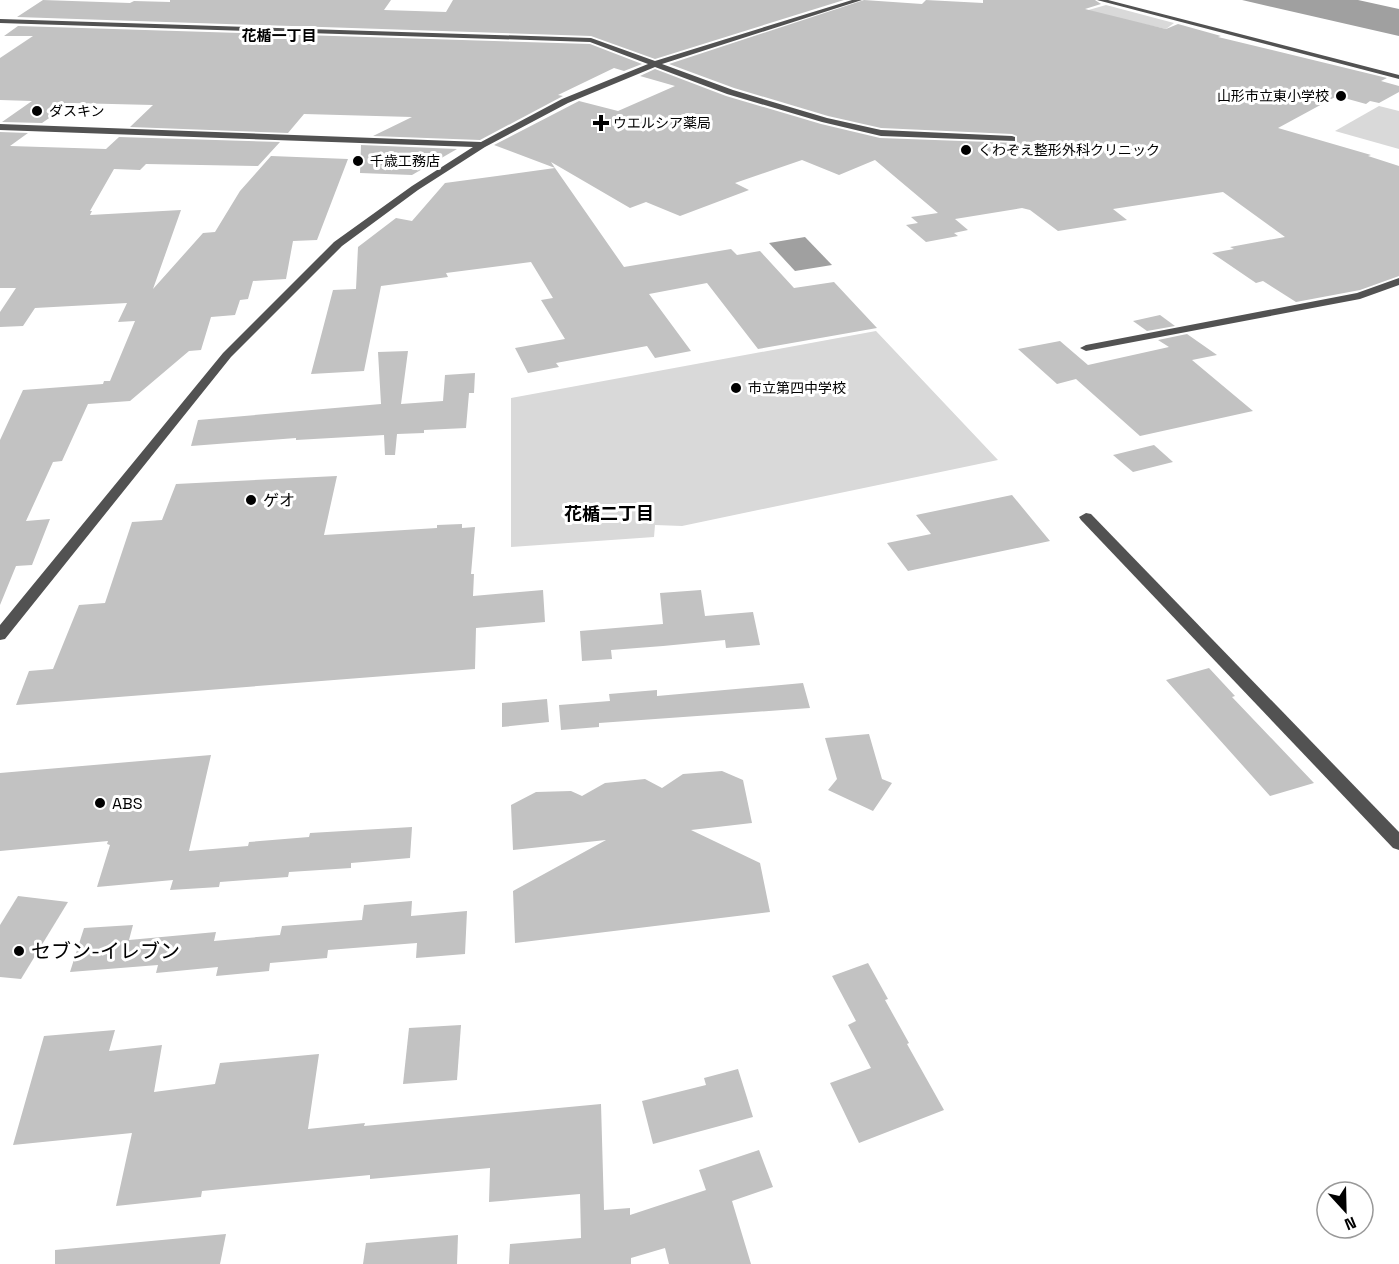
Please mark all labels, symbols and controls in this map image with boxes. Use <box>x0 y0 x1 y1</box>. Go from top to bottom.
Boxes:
district label: 花楯一丁目 <box>241 26 317 45</box>
place label: 山形市立東小学校 <box>1217 87 1329 105</box>
marker: 山形市立東小学校 <box>1334 89 1348 103</box>
place label: ダスキン <box>49 102 105 120</box>
marker: ダスキン <box>30 104 44 118</box>
place label: ウエルシア薬局 <box>613 114 711 132</box>
marker: ウエルシア薬局 <box>594 116 608 130</box>
place label: くわぞえ整形外科クリニック <box>978 141 1160 159</box>
marker: くわぞえ整形外科クリニック <box>959 143 973 157</box>
place label: 千歳工務店 <box>370 152 440 170</box>
marker: 千歳工務店 <box>351 154 365 168</box>
place label: 市立第四中学校 <box>748 379 846 397</box>
marker: 市立第四中学校 <box>729 381 743 395</box>
place label: ゲオ <box>263 490 295 511</box>
marker: ゲオ <box>244 493 258 507</box>
district label: 花楯二丁目 <box>564 502 654 525</box>
place label: ABS <box>112 793 143 814</box>
marker: ABS <box>93 796 107 810</box>
place label: セブン-イレブン <box>31 938 180 964</box>
marker: セブン-イレブン <box>12 944 26 958</box>
north arrow <box>1315 1180 1375 1240</box>
text: N <box>1342 1212 1359 1235</box>

